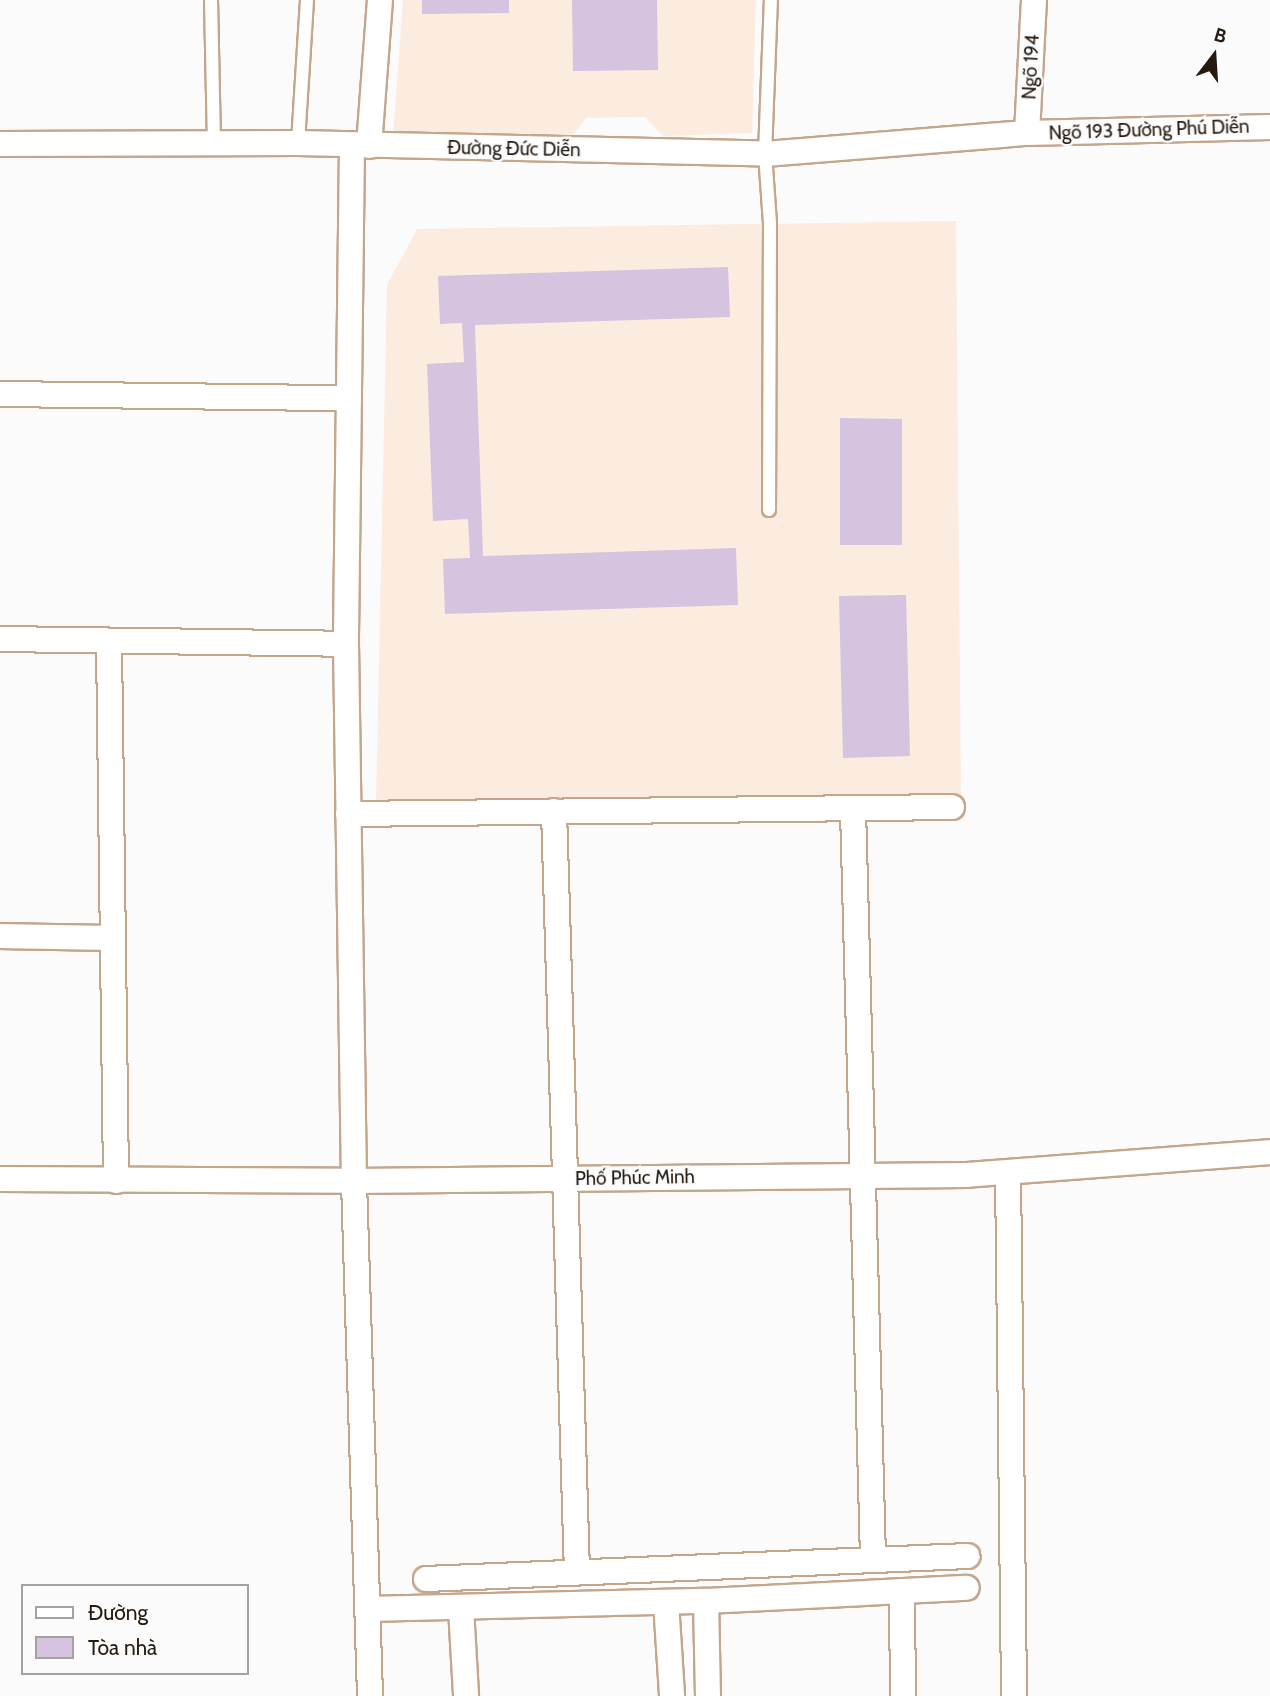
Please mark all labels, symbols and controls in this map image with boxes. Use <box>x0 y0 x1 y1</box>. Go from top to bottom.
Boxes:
north arrow <box>1179 21 1249 91</box>
text: B <box>1211 23 1229 48</box>
street label: Ngõ 194 <box>1018 34 1044 100</box>
street label: Ngõ 193 Đường Phú Diễn <box>1048 115 1250 145</box>
street label: Đường Đức Diễn <box>447 136 581 162</box>
street label: Phố Phúc Minh <box>575 1166 695 1190</box>
legend <box>21 1584 248 1675</box>
text: Đường <box>88 1600 148 1625</box>
text: Tòa nhà <box>88 1635 157 1660</box>

